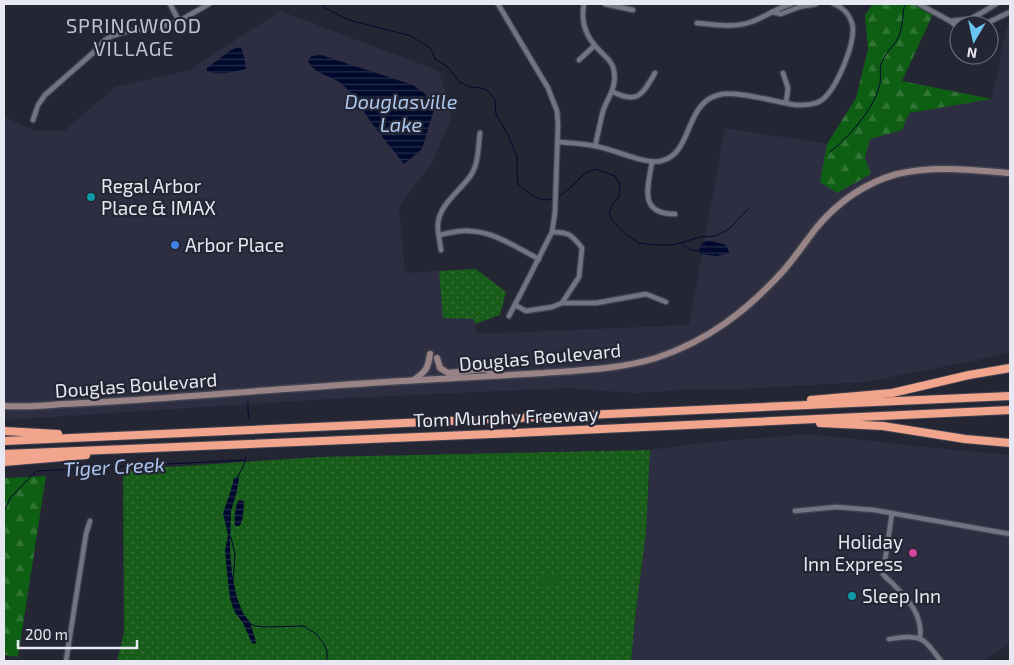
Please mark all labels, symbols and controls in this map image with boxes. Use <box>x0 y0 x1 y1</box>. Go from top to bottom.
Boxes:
district label: SPRINGWOOD VILLAGE <box>66 13 202 60</box>
north arrow <box>949 15 999 65</box>
text: N <box>966 44 978 63</box>
water label: Douglasville Lake <box>345 89 458 136</box>
place label: Regal Arbor Place & IMAX <box>101 174 216 219</box>
marker: Regal Arbor Place & IMAX <box>85 191 97 203</box>
place label: Arbor Place <box>185 233 284 256</box>
marker: Arbor Place <box>169 239 181 251</box>
street label: Douglas Boulevard <box>458 338 622 375</box>
street label: Douglas Boulevard <box>54 367 218 402</box>
street label: Tom Murphy Freeway <box>413 402 599 431</box>
water label: Tiger Creek <box>63 451 165 481</box>
place label: Holiday Inn Express <box>803 530 903 575</box>
marker: Holiday Inn Express <box>907 547 919 559</box>
place label: Sleep Inn <box>862 584 941 607</box>
marker: Sleep Inn <box>846 590 858 602</box>
scale bar <box>18 618 136 650</box>
text: 200 m <box>25 625 68 643</box>

